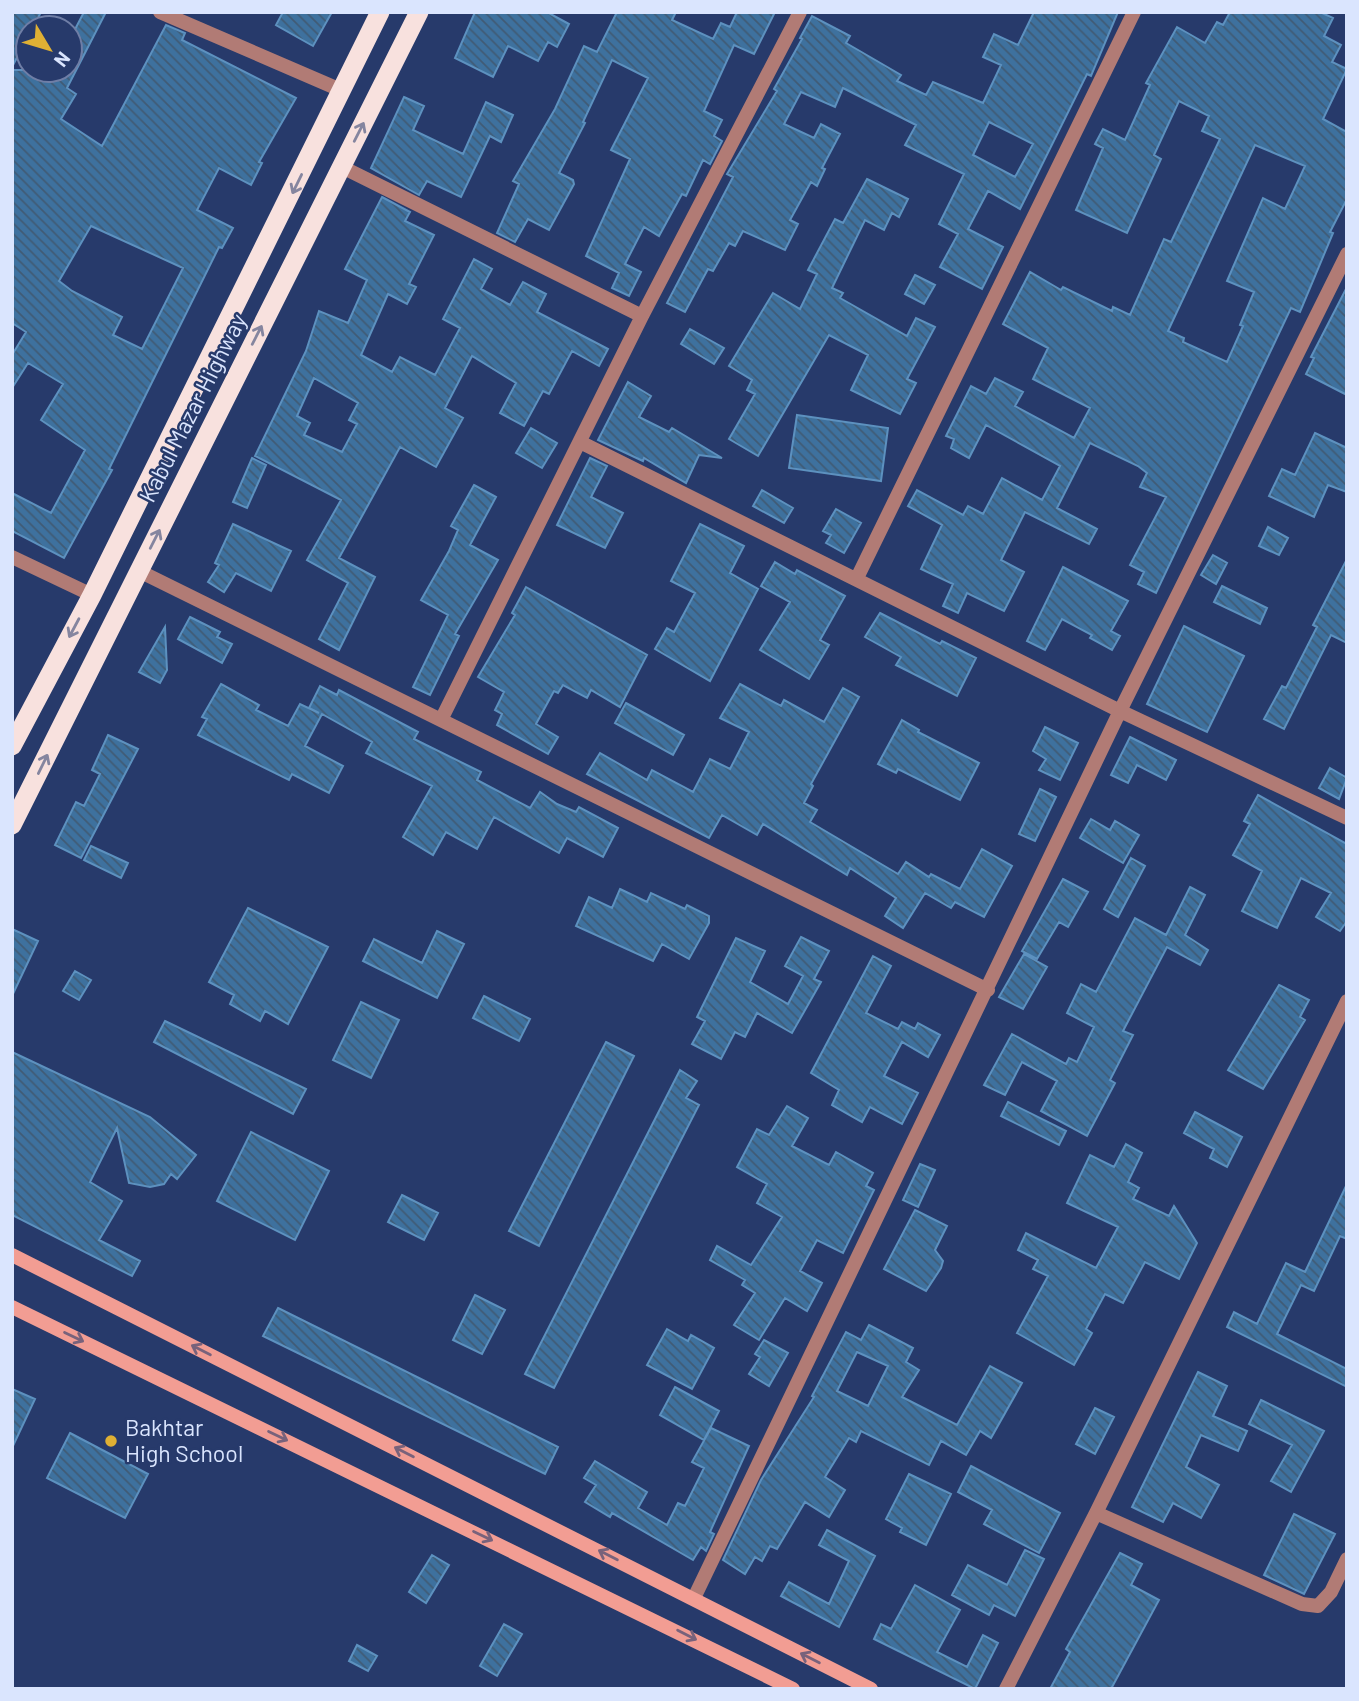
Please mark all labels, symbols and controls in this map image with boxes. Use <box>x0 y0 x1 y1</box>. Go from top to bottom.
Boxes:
north arrow <box>14 14 84 84</box>
text: N <box>50 48 76 72</box>
one-way arrow <box>353 122 367 143</box>
one-way arrow <box>289 173 303 194</box>
street label: Kabul Mazar Highway <box>132 308 252 506</box>
one-way arrow <box>251 325 265 346</box>
one-way arrow <box>149 529 163 549</box>
one-way arrow <box>67 617 81 638</box>
one-way arrow <box>36 754 50 775</box>
one-way arrow <box>63 1330 84 1344</box>
one-way arrow <box>191 1343 212 1357</box>
place label: Bakhtar High School <box>125 1413 243 1467</box>
one-way arrow <box>267 1430 288 1443</box>
marker: Bakhtar High School <box>103 1433 119 1449</box>
one-way arrow <box>394 1445 415 1459</box>
one-way arrow <box>472 1529 493 1543</box>
one-way arrow <box>598 1547 619 1561</box>
one-way arrow <box>676 1629 697 1643</box>
one-way arrow <box>801 1650 821 1664</box>

